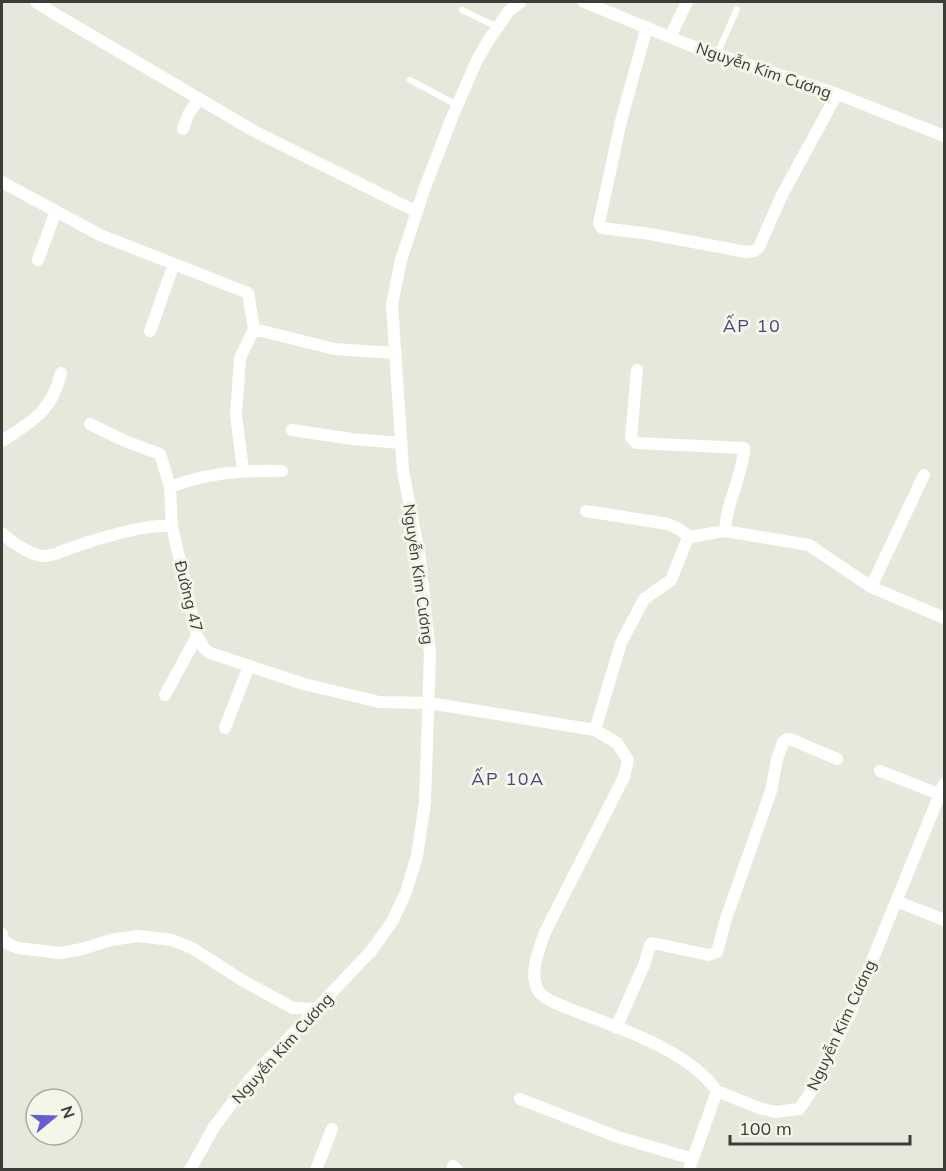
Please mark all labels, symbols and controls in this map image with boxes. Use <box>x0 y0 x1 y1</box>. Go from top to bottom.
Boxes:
street label: Nguyễn Kim Cương <box>694 37 834 103</box>
district label: ẤP 10 <box>723 314 781 337</box>
street label: Nguyễn Kim Cương <box>399 502 439 646</box>
street label: Đường 47 <box>170 558 208 634</box>
district label: ẤP 10A <box>471 767 545 790</box>
street label: Nguyễn Kim Cương <box>802 957 880 1093</box>
street label: Nguyễn Kim Cương <box>227 989 337 1107</box>
north arrow <box>24 1087 84 1147</box>
text: N <box>57 1103 80 1121</box>
scale bar <box>730 1108 910 1146</box>
text: 100 m <box>739 1117 792 1140</box>

